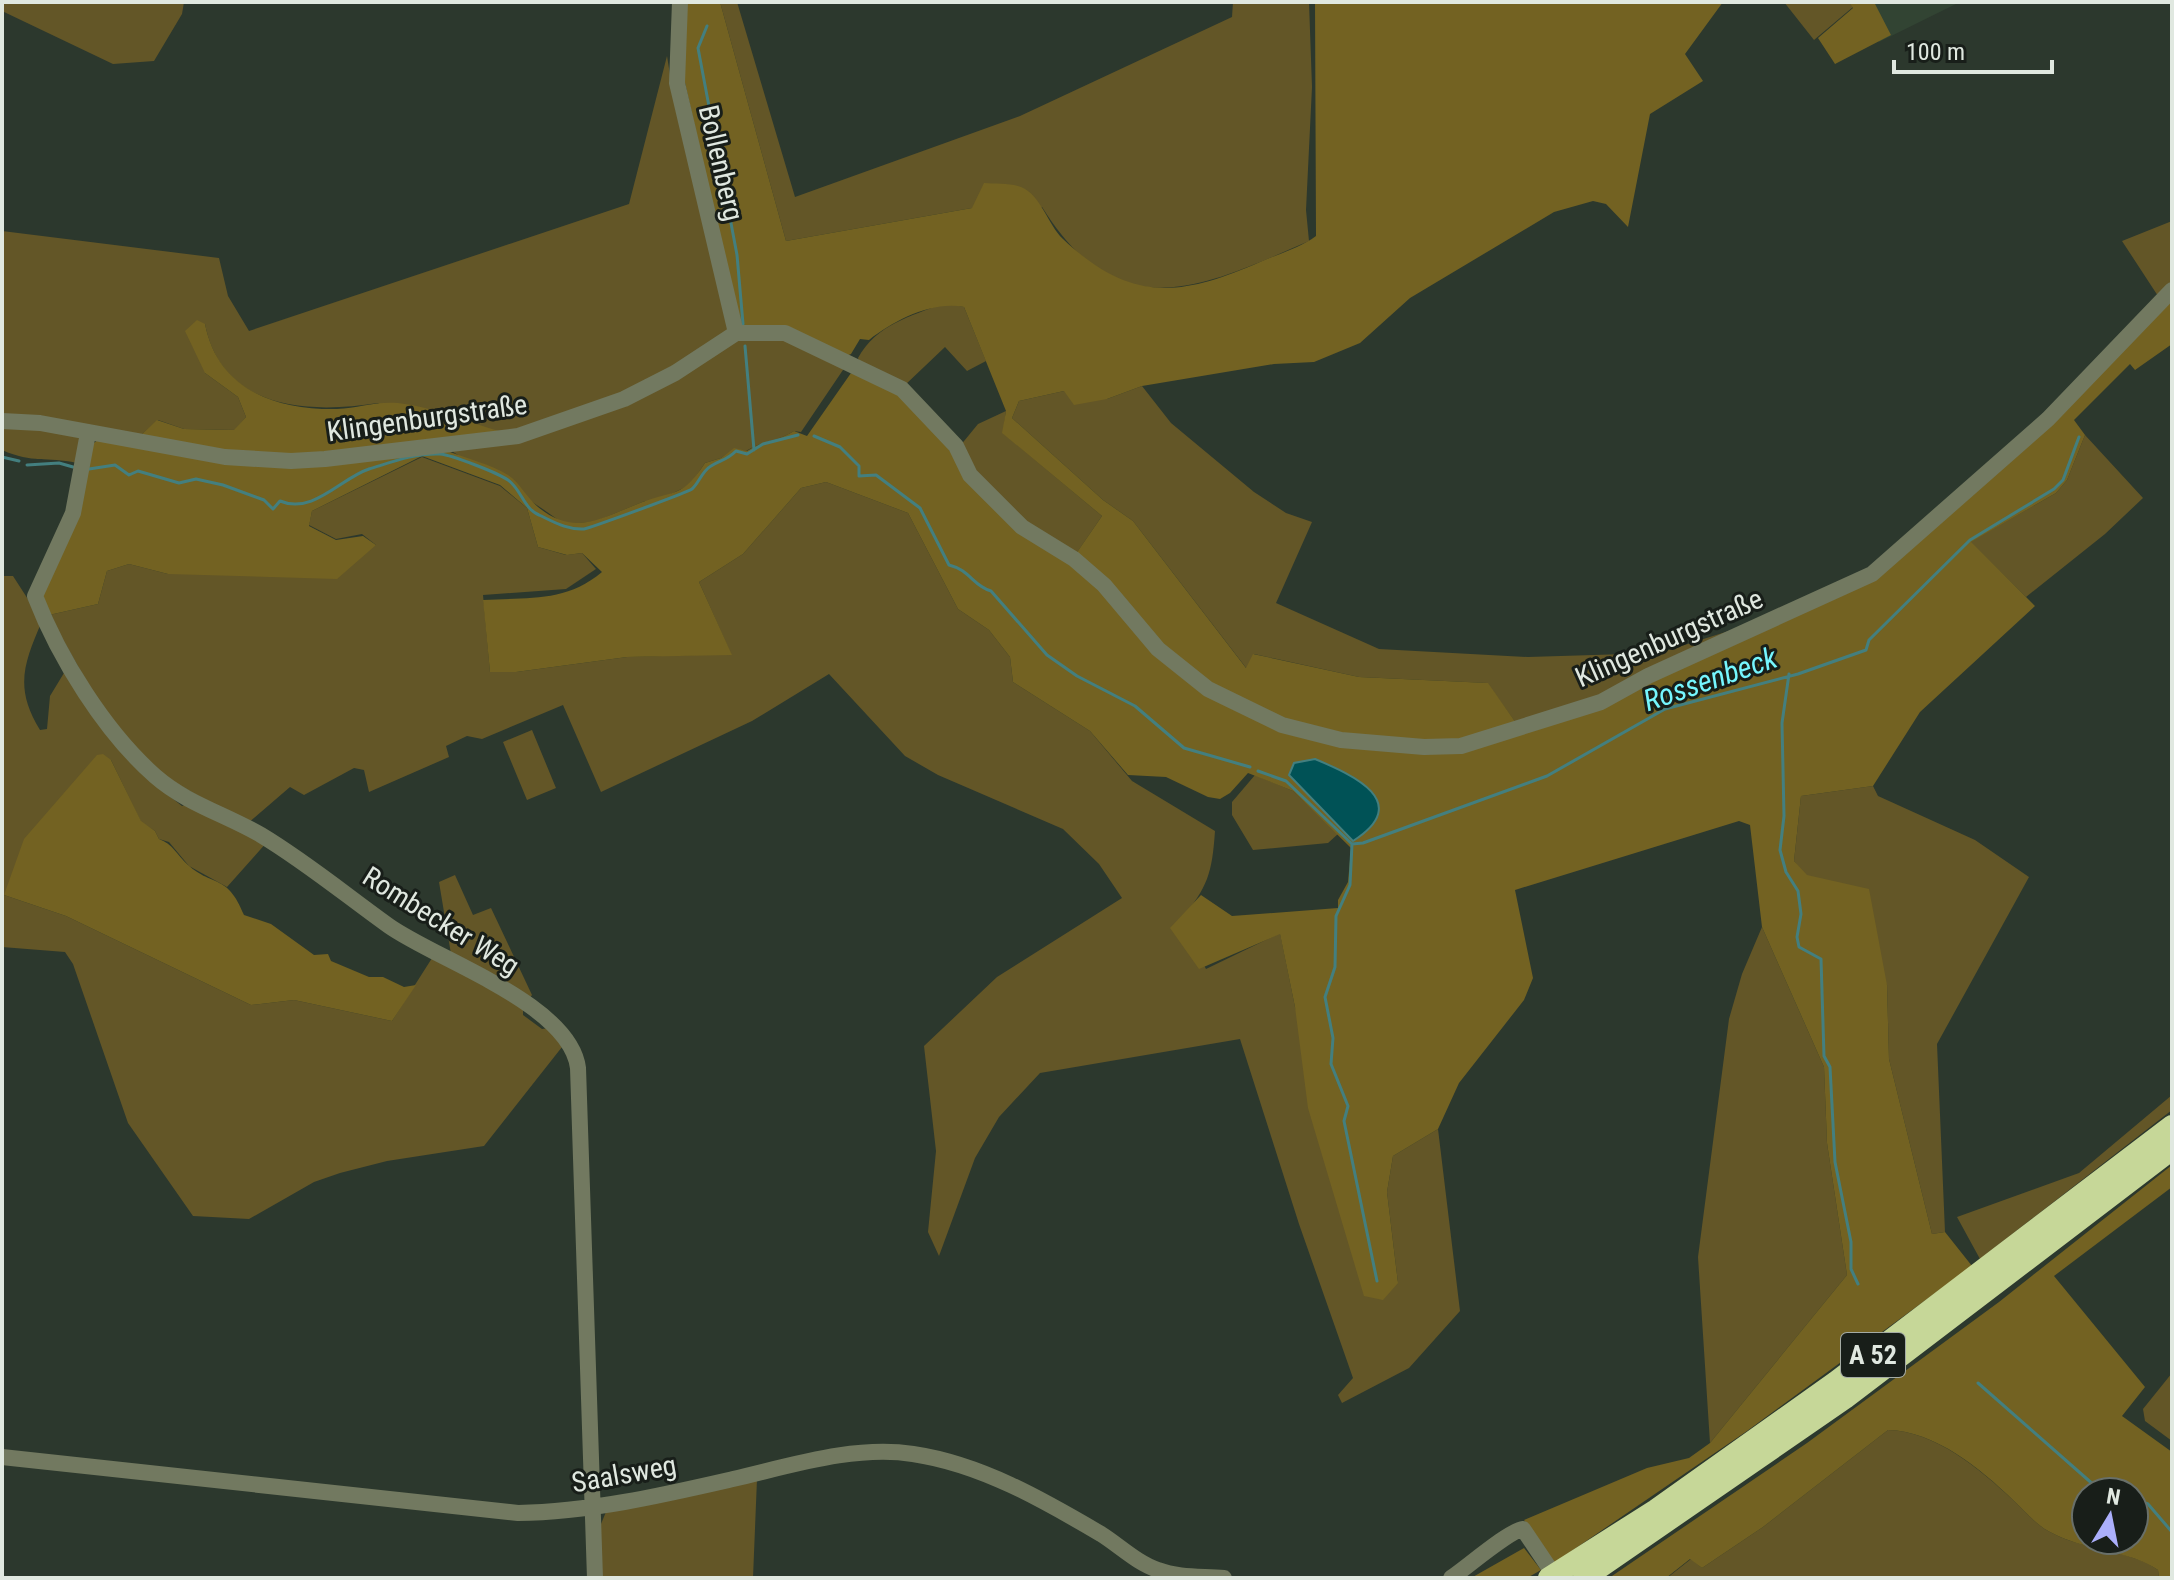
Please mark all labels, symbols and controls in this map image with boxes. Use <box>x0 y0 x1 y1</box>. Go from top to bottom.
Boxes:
scale bar <box>1894 24 2052 74</box>
text: 100 m <box>1906 38 1965 66</box>
street label: Bollenberg <box>692 102 750 224</box>
street label: Klingenburgstraße <box>325 388 529 448</box>
street label: Klingenburgstraße <box>1570 582 1768 694</box>
water label: Rossenbeck <box>1639 640 1782 718</box>
street label: Rombecker Weg <box>357 860 525 982</box>
road number: A 52 <box>1841 1333 1905 1377</box>
street label: Saalsweg <box>569 1449 679 1499</box>
north arrow <box>2070 1476 2150 1556</box>
text: N <box>2105 1483 2122 1510</box>

